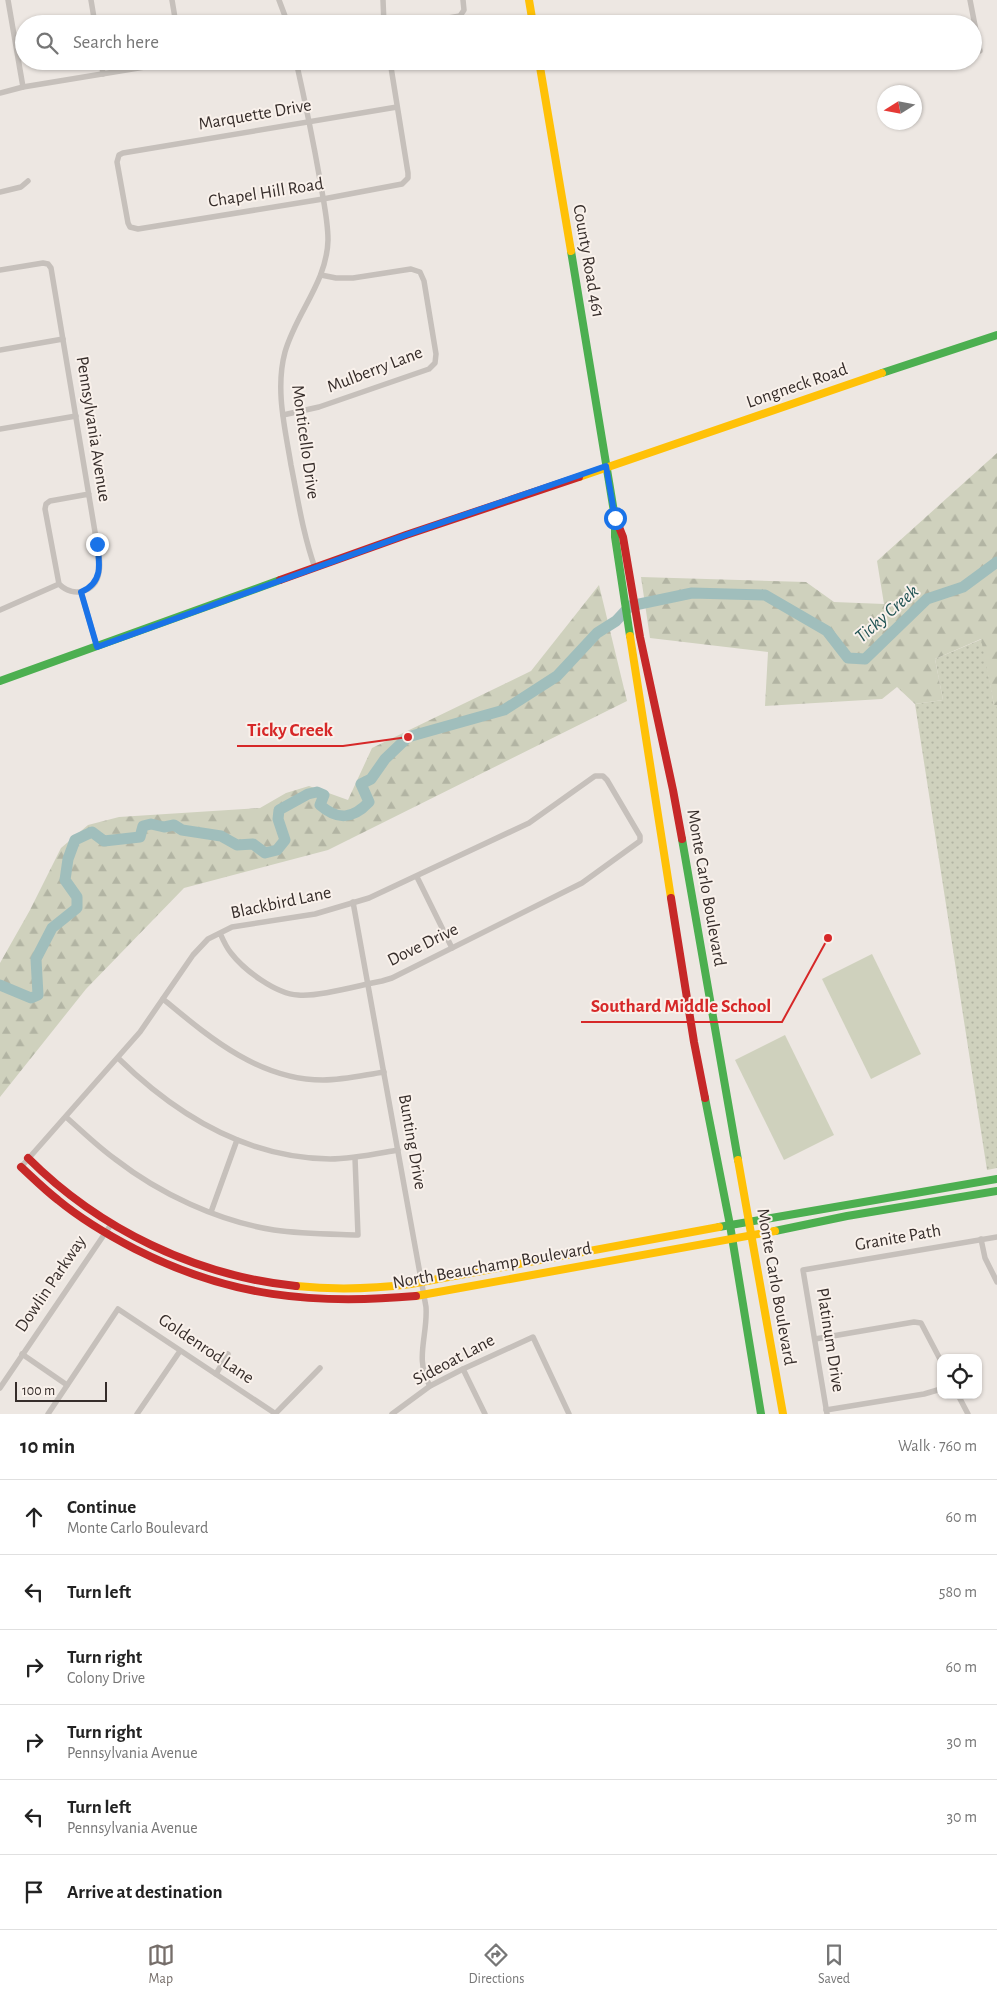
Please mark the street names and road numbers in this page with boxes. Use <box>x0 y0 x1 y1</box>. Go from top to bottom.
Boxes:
street label: Marquette Drive <box>197 96 313 134</box>
street label: Chapel Hill Road <box>207 175 325 211</box>
street label: County Road 461 <box>569 203 607 319</box>
street label: Mulberry Lane <box>325 344 425 396</box>
street label: Pennsylvania Avenue <box>73 355 113 503</box>
street label: Longneck Road <box>744 360 850 412</box>
street label: Monticello Drive <box>288 384 322 500</box>
street label: Monte Carlo Boulevard <box>683 808 729 968</box>
street label: Blackbird Lane <box>229 884 333 922</box>
street label: Dove Drive <box>385 920 461 970</box>
street label: Bunting Drive <box>395 1093 429 1191</box>
street label: Monte Carlo Boulevard <box>753 1207 799 1367</box>
street label: Granite Path <box>854 1222 942 1254</box>
street label: Dowlin Parkway <box>12 1232 90 1335</box>
street label: North Beauchamp Boulevard <box>391 1240 593 1292</box>
street label: Platinum Drive <box>813 1287 847 1393</box>
street label: Goldenrod Lane <box>155 1311 257 1387</box>
street label: Sideoat Lane <box>410 1331 498 1389</box>

